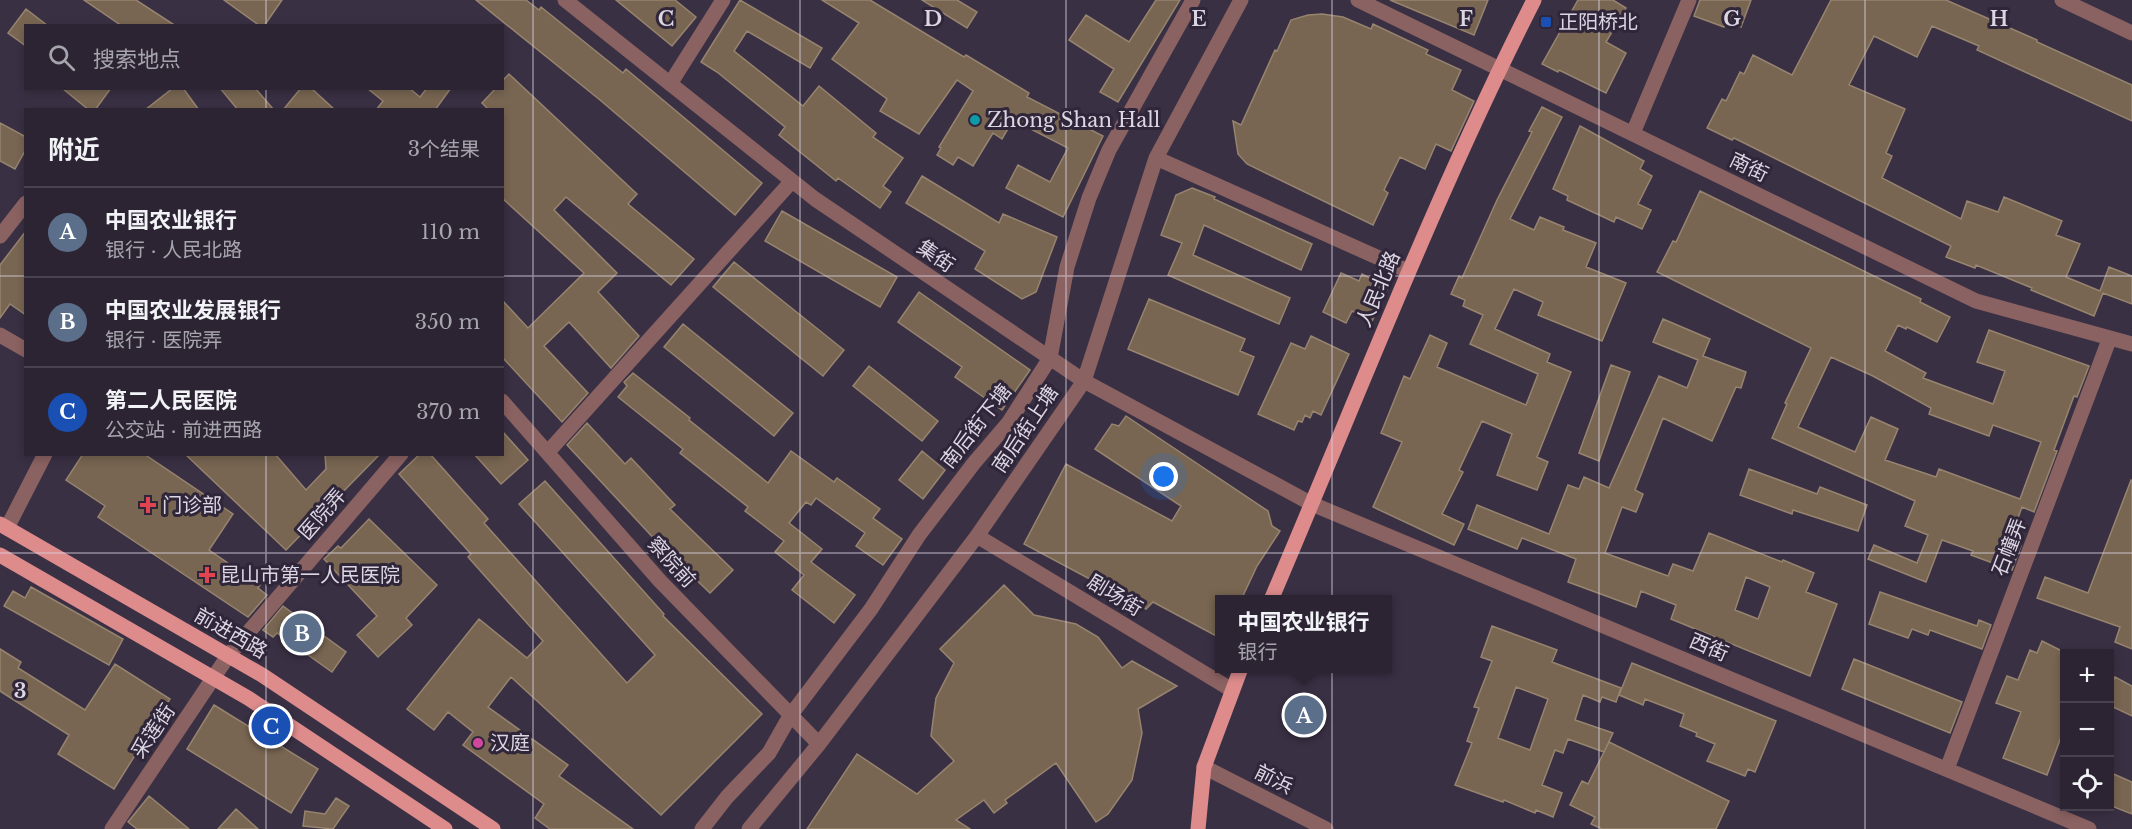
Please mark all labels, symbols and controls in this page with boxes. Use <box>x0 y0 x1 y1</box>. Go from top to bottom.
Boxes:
text: C <box>658 7 674 31</box>
text: D <box>924 7 942 31</box>
text: E <box>1191 7 1207 31</box>
text: F <box>1459 7 1473 31</box>
text: G <box>1723 7 1741 31</box>
text: H <box>1990 7 2009 31</box>
place label: 正阳桥北 <box>1558 10 1638 34</box>
marker: 正阳桥北 <box>1539 15 1553 29</box>
search box <box>24 24 504 90</box>
icon: search <box>45 41 78 74</box>
text: 搜索地点 <box>93 46 181 73</box>
place label: Zhong Shan Hall <box>987 108 1160 132</box>
marker: Zhong Shan Hall <box>968 113 982 127</box>
text: 附近 <box>48 134 100 166</box>
text: 3个结果 <box>408 137 480 161</box>
street label: 南街 <box>1726 147 1772 187</box>
text: 中国农业银行 <box>105 207 237 234</box>
text: A <box>59 220 76 244</box>
text: 110 m <box>421 220 480 244</box>
street label: 集街 <box>913 235 959 277</box>
text: 银行 · 人民北路 <box>105 238 242 262</box>
street label: 人民北路 <box>1351 247 1405 331</box>
text: 中国农业发展银行 <box>105 297 281 324</box>
text: B <box>60 310 75 334</box>
text: 350 m <box>415 310 480 334</box>
text: 银行 · 医院弄 <box>105 328 222 352</box>
street label: 南后街下塘 <box>936 379 1016 473</box>
street label: 南后街上塘 <box>987 381 1063 477</box>
text: 第二人民医院 <box>105 387 237 414</box>
text: C <box>59 400 76 424</box>
text: 370 m <box>416 400 480 424</box>
text: 公交站 · 前进西路 <box>105 418 262 442</box>
your location <box>1149 462 1178 491</box>
street label: 医院弄 <box>293 483 351 545</box>
place label: 门诊部 <box>162 493 222 517</box>
marker: 门诊部 <box>139 496 157 514</box>
street label: 石幢弄 <box>1987 515 2031 579</box>
street label: 察院前 <box>643 532 701 592</box>
place label: 昆山市第一人民医院 <box>220 563 400 587</box>
marker: 昆山市第一人民医院 <box>198 566 216 584</box>
street label: 剧场街 <box>1083 569 1147 621</box>
popup <box>1215 595 1392 673</box>
street label: 前进西路 <box>190 603 272 663</box>
text: 中国农业银行 <box>1237 609 1370 636</box>
pin: B <box>282 610 322 656</box>
street label: 西街 <box>1686 628 1732 666</box>
text: 银行 <box>1237 640 1277 664</box>
map controls <box>2060 649 2114 811</box>
button: + <box>2060 649 2114 703</box>
text: 3 <box>14 679 26 703</box>
pin: A <box>1284 692 1324 738</box>
street label: 采莲街 <box>126 699 180 763</box>
button: − <box>2060 703 2114 757</box>
pin: C <box>252 704 290 748</box>
place label: 汉庭 <box>490 731 530 755</box>
marker: 汉庭 <box>471 736 485 750</box>
button: locate <box>2060 757 2114 811</box>
street label: 前浜 <box>1251 759 1297 799</box>

